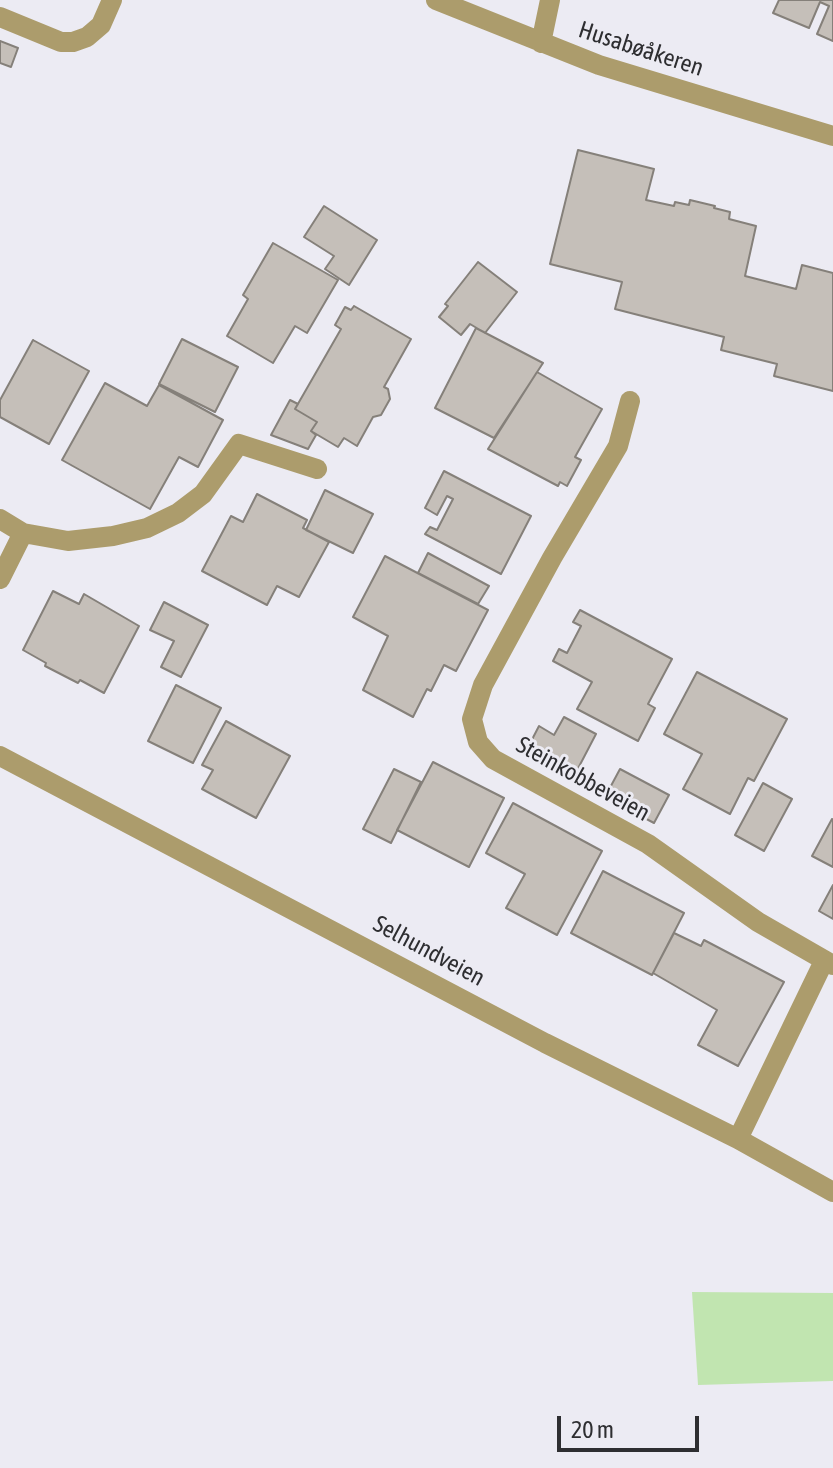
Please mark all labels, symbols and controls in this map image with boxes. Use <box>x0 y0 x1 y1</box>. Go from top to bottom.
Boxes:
street label: Husabøåkeren <box>575 15 707 83</box>
street label: Steinkobbeveien <box>511 730 655 828</box>
street label: Selhundveien <box>368 910 490 992</box>
scale bar <box>561 1400 703 1450</box>
text: 20 m <box>571 1416 614 1443</box>

